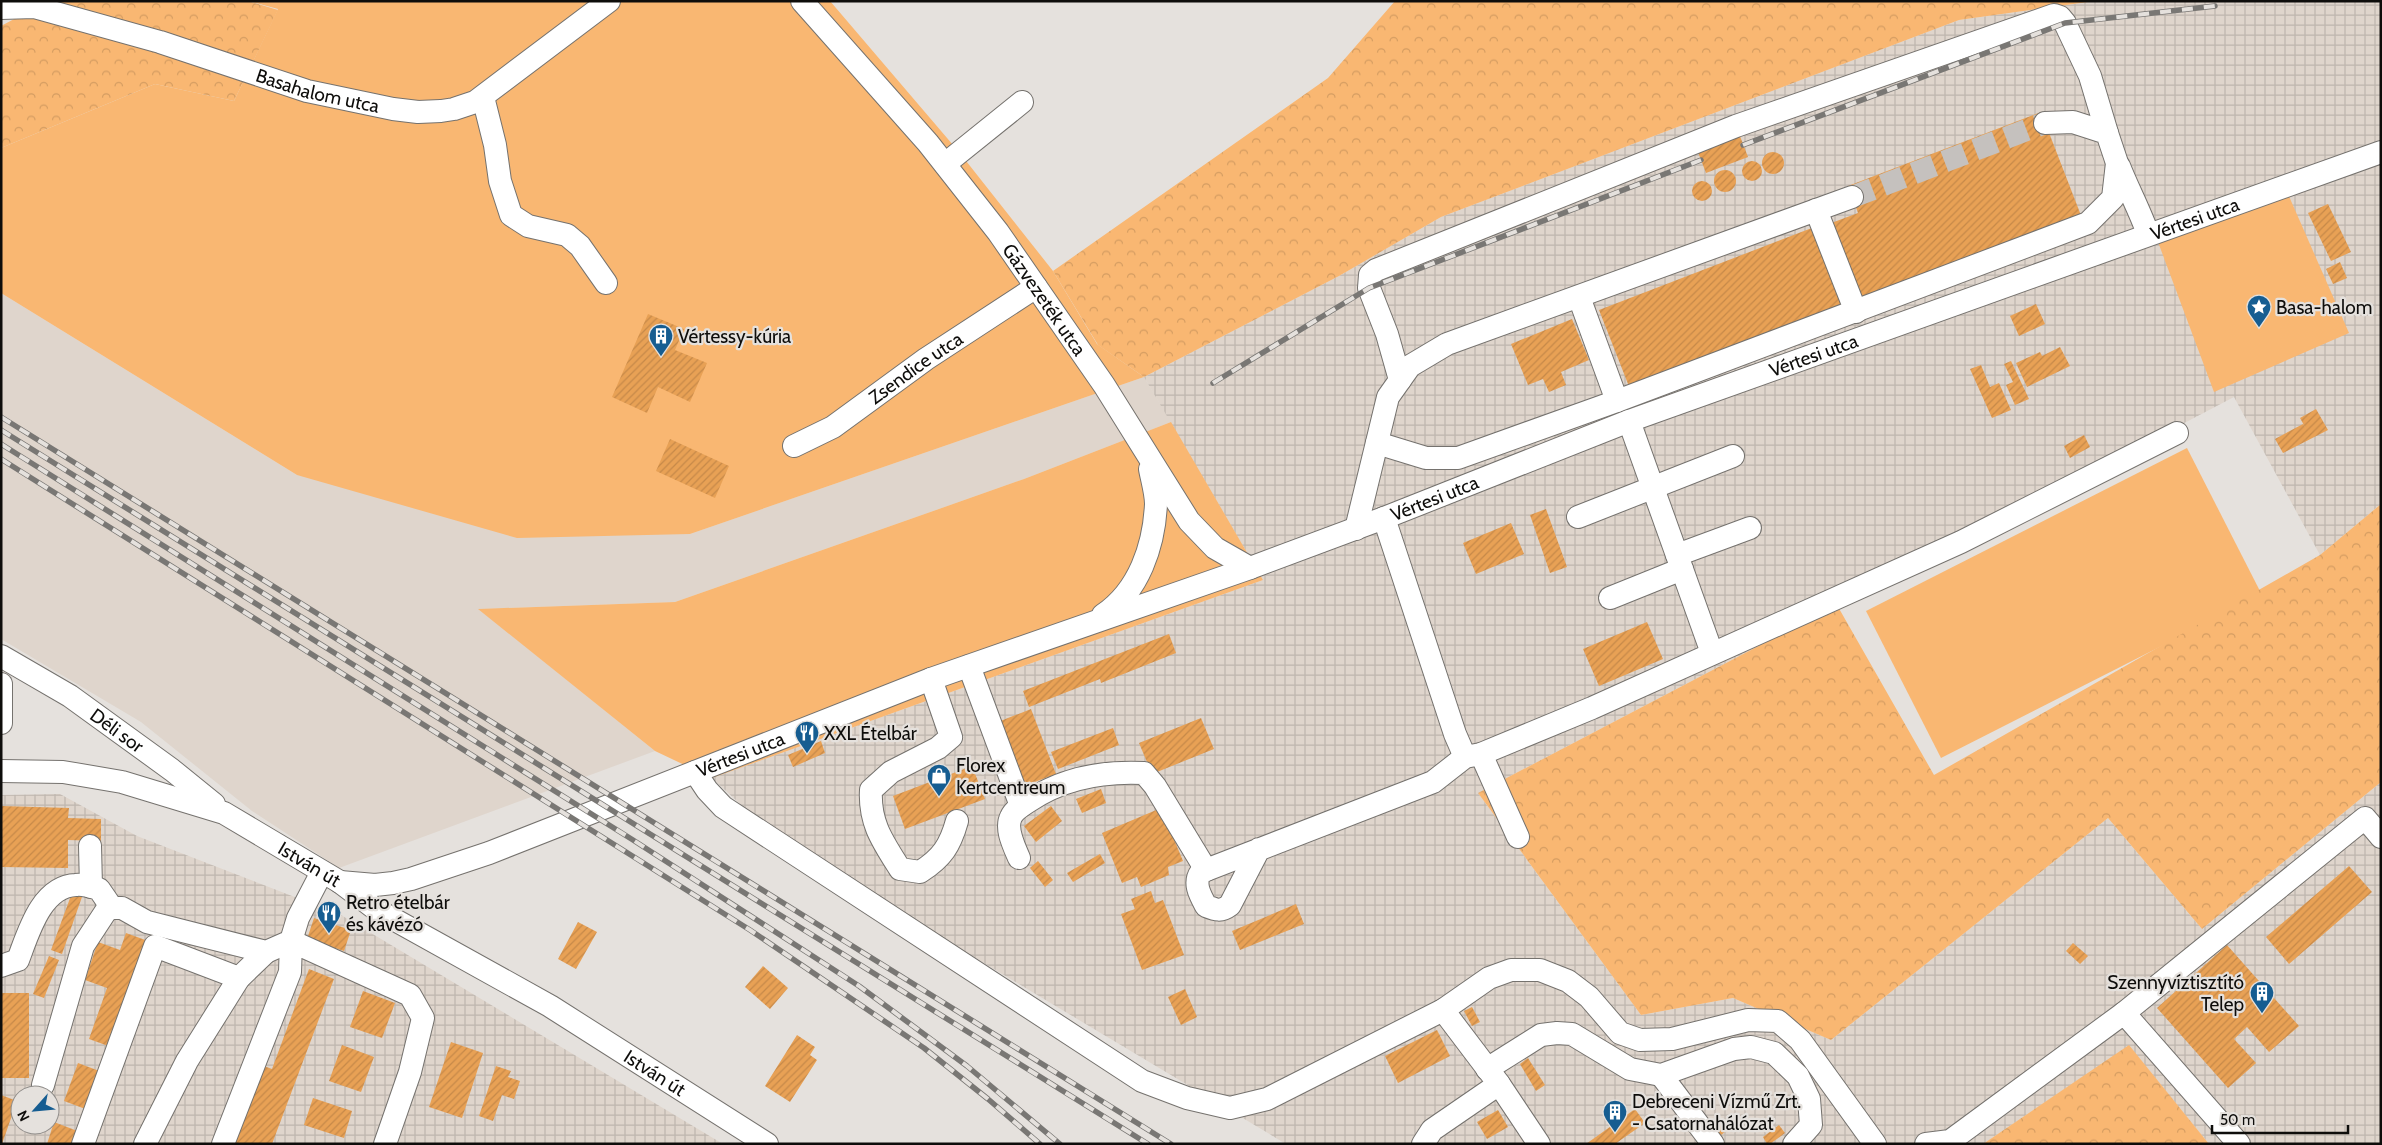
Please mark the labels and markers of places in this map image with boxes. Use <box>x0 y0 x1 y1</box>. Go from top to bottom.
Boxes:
place icon: Basa-halom <box>2246 294 2272 328</box>
place label: Basa-halom <box>2276 296 2372 319</box>
building icon: Vértessy-kúria <box>648 323 674 357</box>
place label: Vértessy-kúria <box>678 325 791 348</box>
restaurant icon: XXL Ételbár <box>794 720 820 754</box>
place label: XXL Ételbár <box>824 721 917 745</box>
place label: Florex Kertcentreum <box>956 754 1065 799</box>
shop icon: Florex Kertcentreum <box>926 763 952 797</box>
place label: Retro ételbár és kávézó <box>346 891 450 936</box>
restaurant icon: Retro ételbár és kávézó <box>316 900 342 934</box>
place label: Szennyvíztisztító Telep <box>2107 971 2244 1016</box>
building icon: Szennyvíztisztító Telep <box>2249 980 2275 1014</box>
place label: Debreceni Vízmű Zrt. - Csatornahálózat <box>1632 1090 1801 1135</box>
building icon: Debreceni Vízmű Zrt. - Csatornahálózat <box>1602 1099 1628 1133</box>

